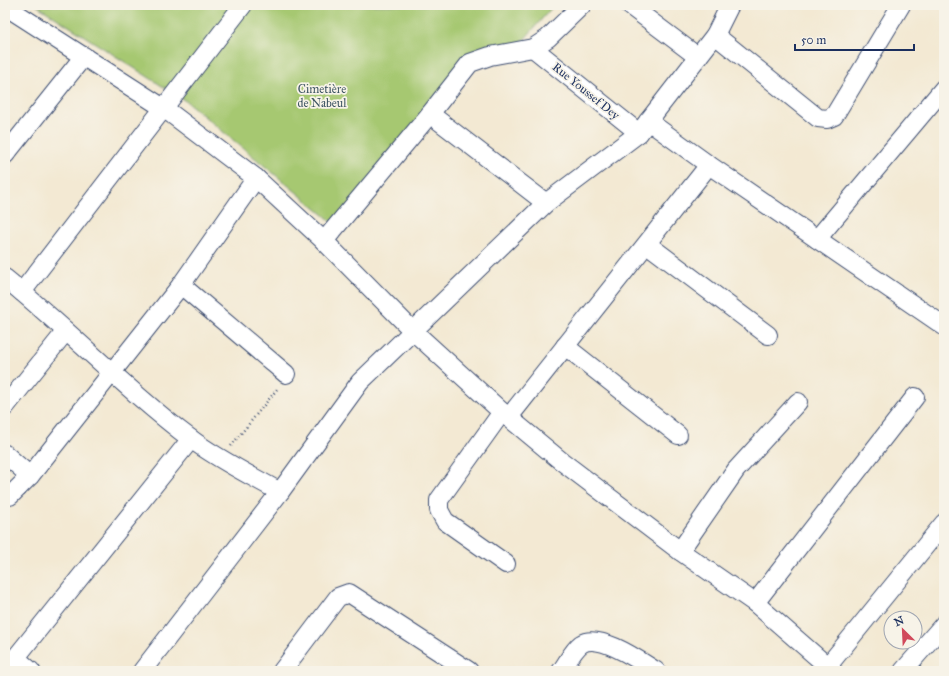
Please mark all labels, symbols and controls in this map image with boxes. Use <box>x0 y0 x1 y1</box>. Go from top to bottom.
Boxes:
scale bar <box>795 26 914 52</box>
text: 50 m <box>801 33 826 47</box>
street label: Rue Youssef Dey <box>550 60 623 122</box>
park label: Cimetière de Nabeul <box>297 82 347 110</box>
north arrow <box>883 610 923 650</box>
text: N <box>892 613 907 629</box>

